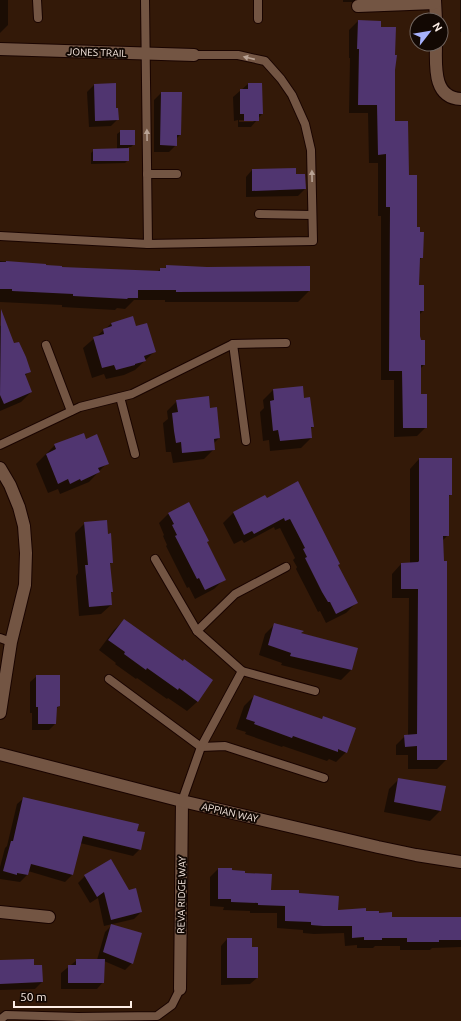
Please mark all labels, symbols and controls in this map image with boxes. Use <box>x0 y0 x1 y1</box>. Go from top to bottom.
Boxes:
north arrow <box>409 12 449 52</box>
text: N <box>430 20 445 33</box>
street label: JONES TRAIL <box>67 46 127 59</box>
one-way arrow <box>243 54 255 60</box>
one-way arrow <box>144 128 150 141</box>
one-way arrow <box>308 170 315 182</box>
street label: APPIAN WAY <box>201 801 259 824</box>
street label: REVA RIDGE WAY <box>175 856 188 934</box>
scale bar <box>14 983 131 1009</box>
text: 50 m <box>20 990 47 1003</box>

